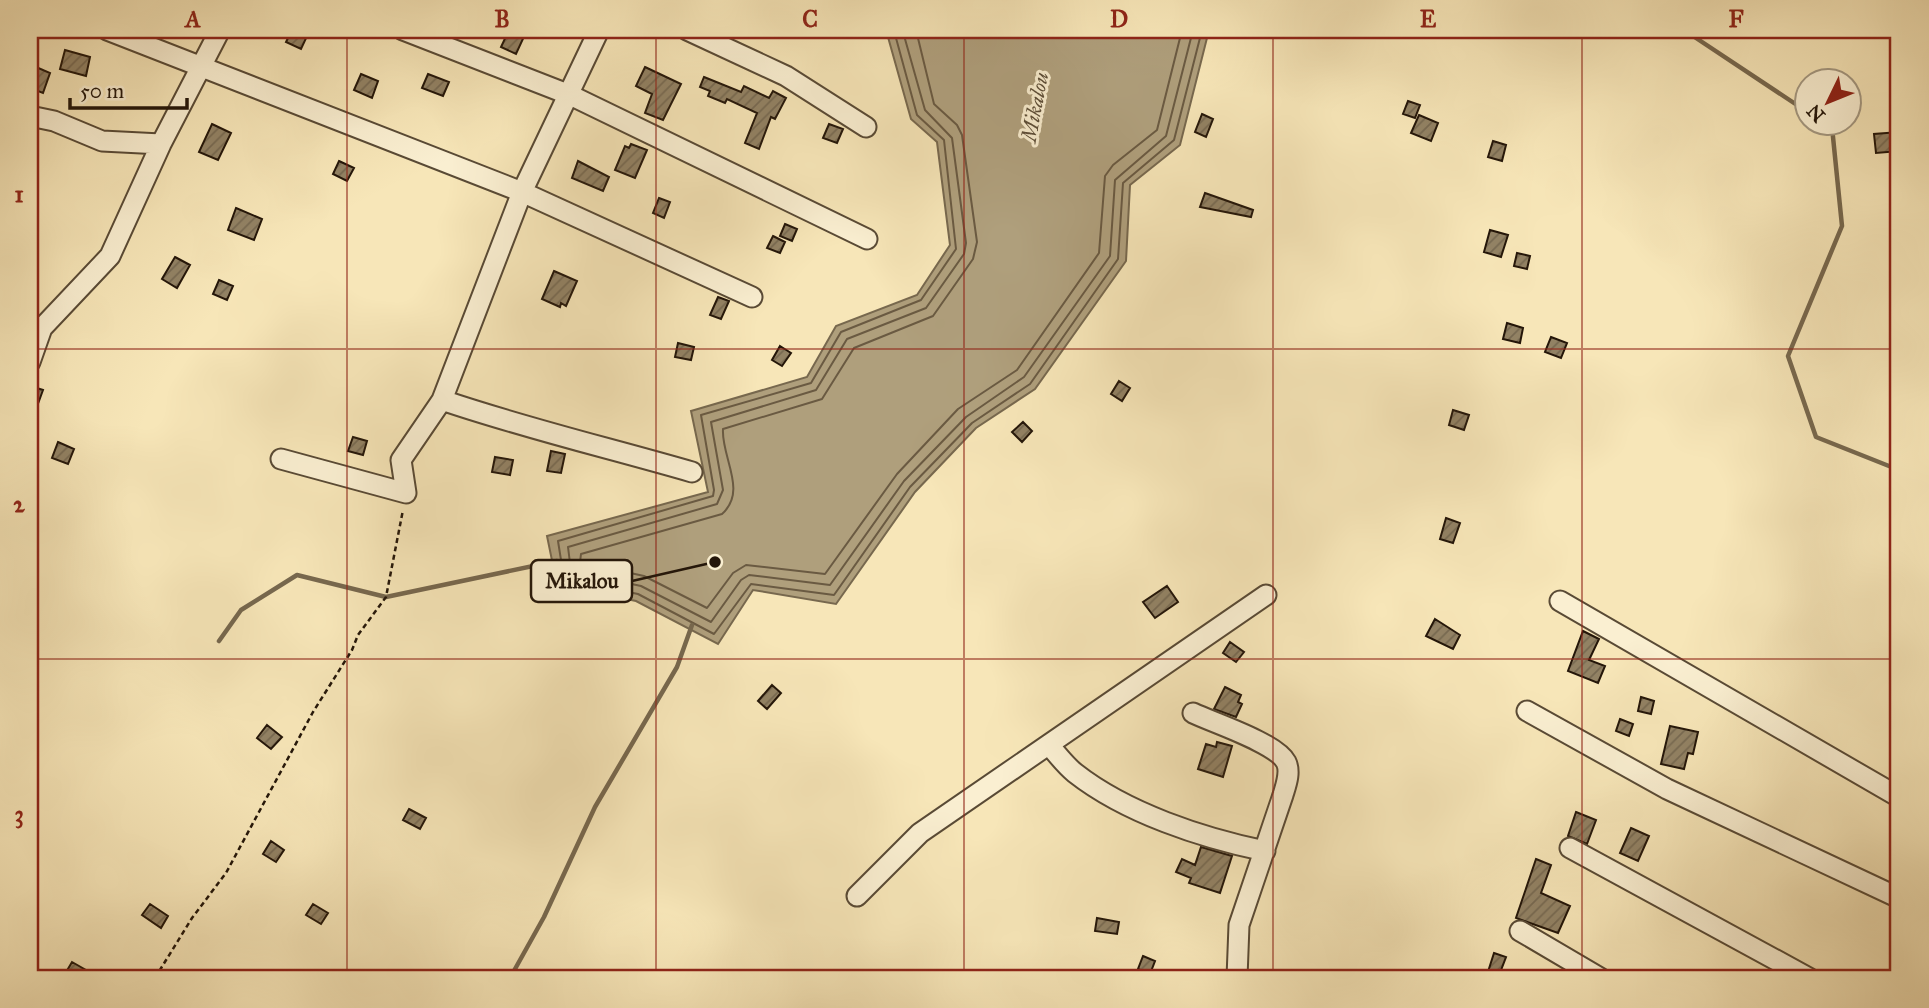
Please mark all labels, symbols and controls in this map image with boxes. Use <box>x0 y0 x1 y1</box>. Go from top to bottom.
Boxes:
text: A <box>183 5 201 33</box>
text: B <box>494 5 510 33</box>
text: C <box>802 5 818 33</box>
text: D <box>1110 5 1128 33</box>
text: E <box>1420 5 1437 33</box>
text: F <box>1728 5 1744 33</box>
scale bar <box>70 66 187 110</box>
north arrow <box>1792 66 1862 136</box>
water label: Mikalou <box>1015 70 1055 146</box>
text: 50 m <box>80 78 125 104</box>
text: N <box>1802 100 1830 127</box>
text: 1 <box>14 180 24 208</box>
text: 2 <box>13 490 25 518</box>
callout: Mikalou <box>531 560 632 602</box>
text: Mikalou <box>545 568 620 594</box>
text: 3 <box>14 800 24 829</box>

